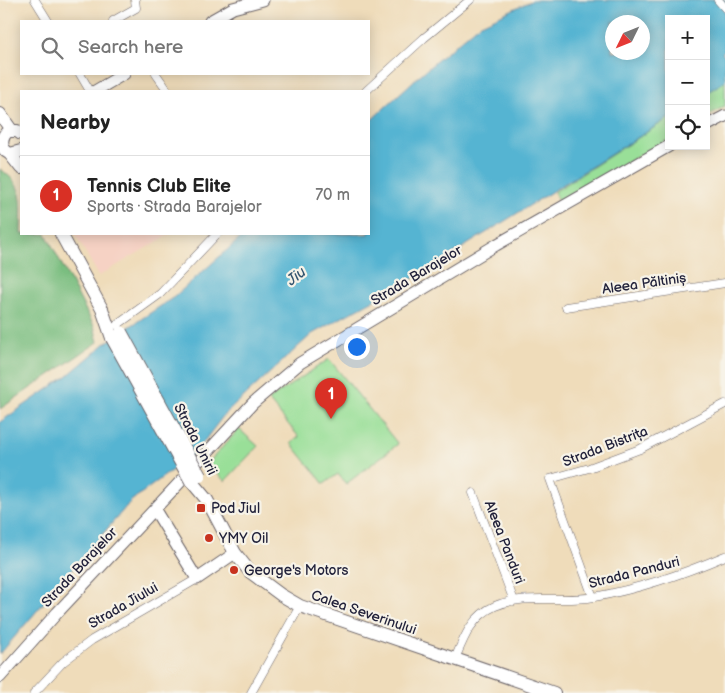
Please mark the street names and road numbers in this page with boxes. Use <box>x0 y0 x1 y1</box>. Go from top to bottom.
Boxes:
street label: Strada Barajelor <box>368 241 466 309</box>
street label: Aleea Păltiniș <box>601 269 687 298</box>
street label: Strada Unirii <box>170 401 221 478</box>
street label: Strada Bistrița <box>560 422 650 471</box>
street label: Aleea Panduri <box>481 498 528 586</box>
street label: Strada Barajelor <box>38 523 121 611</box>
street label: Strada Panduri <box>587 553 682 592</box>
street label: Strada Jiului <box>86 579 161 632</box>
street label: Calea Severinului <box>309 586 419 638</box>

